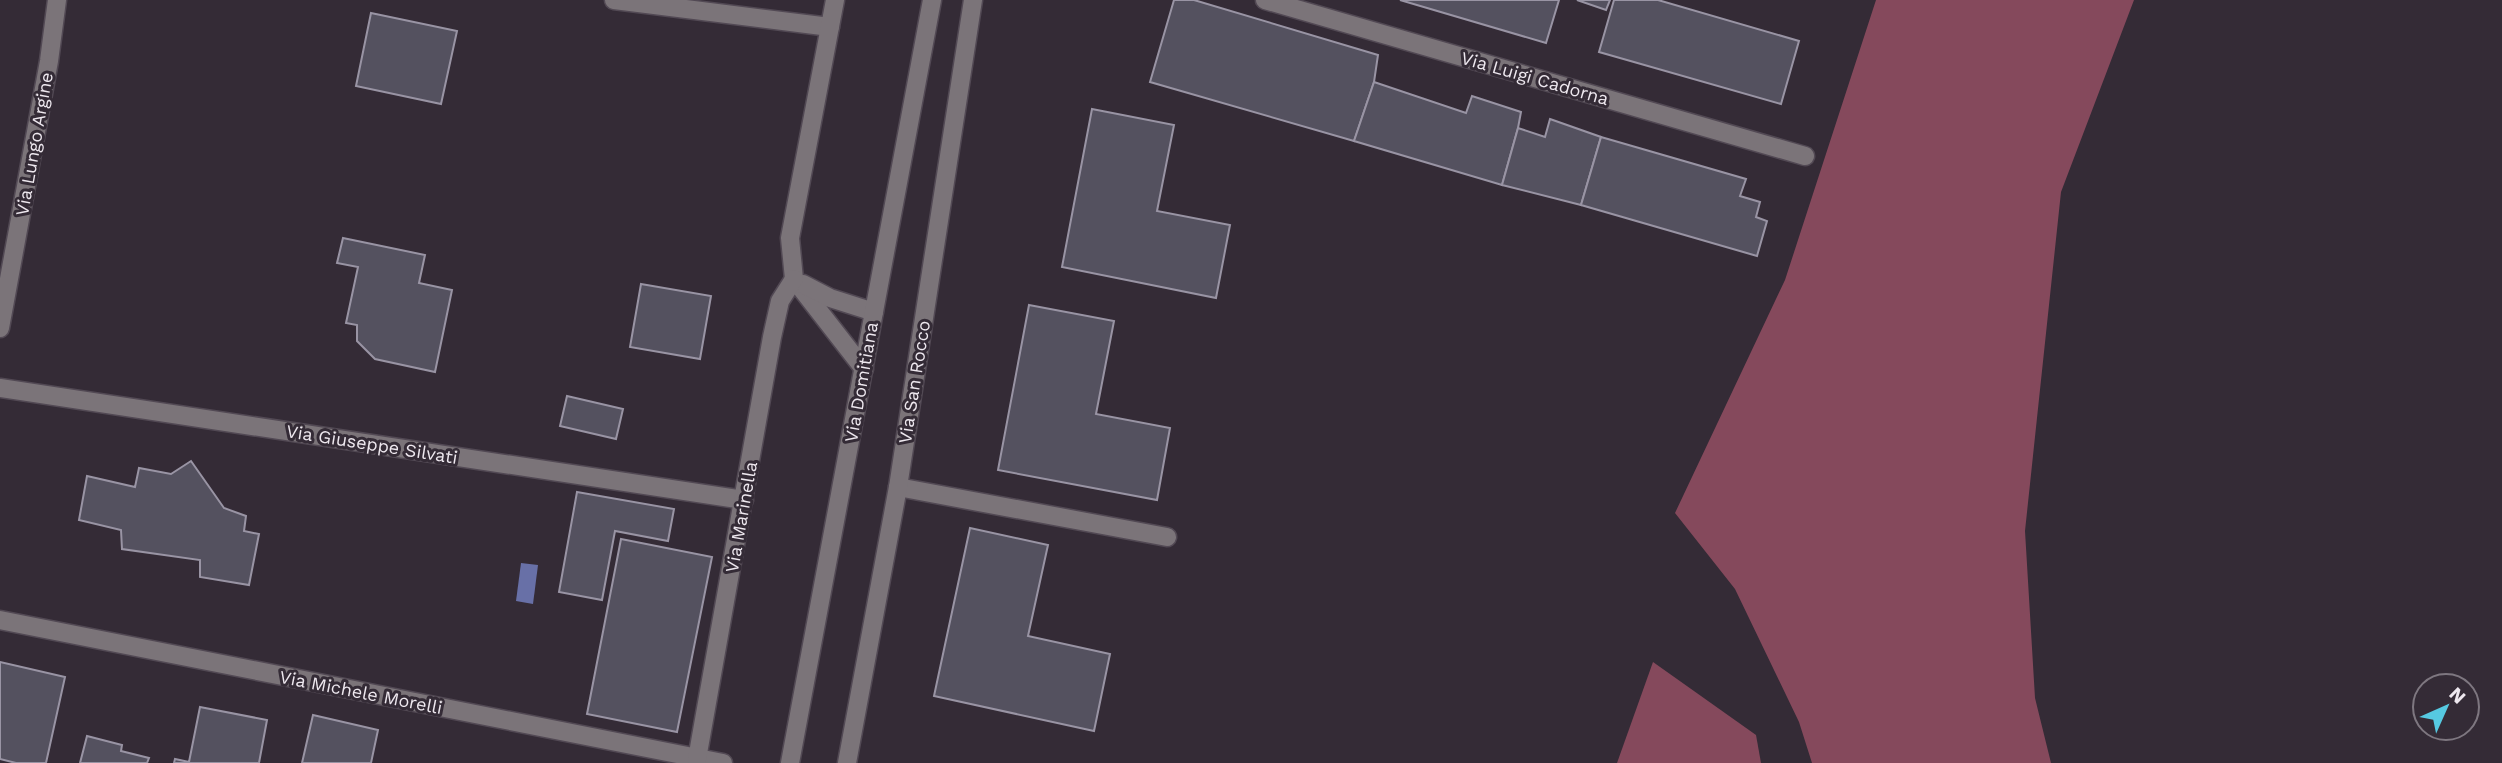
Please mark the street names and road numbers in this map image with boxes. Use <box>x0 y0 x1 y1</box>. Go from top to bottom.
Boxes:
street label: Via Luigi Cadorna <box>1459 47 1611 109</box>
street label: Via Lungo Argine <box>11 70 57 218</box>
street label: Via San Rocco <box>894 319 934 445</box>
street label: Via Domitiana <box>840 320 882 444</box>
street label: Via Giuseppe Silvati <box>285 420 459 468</box>
street label: Via Marinella <box>721 460 761 574</box>
street label: Via Michele Morelli <box>278 666 444 718</box>

